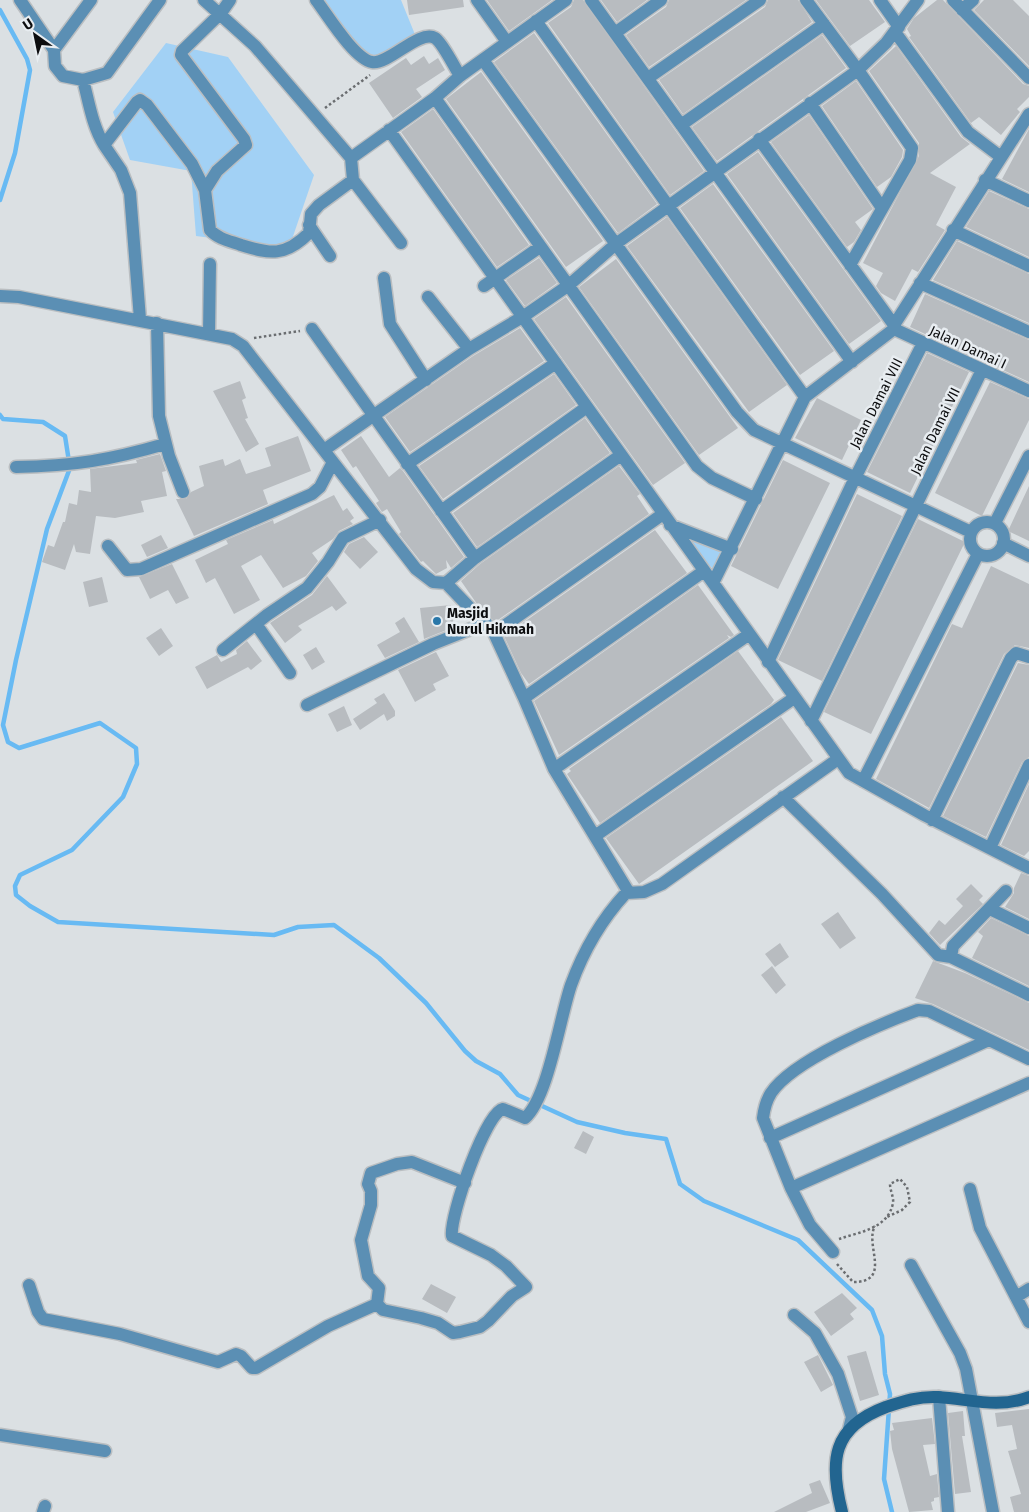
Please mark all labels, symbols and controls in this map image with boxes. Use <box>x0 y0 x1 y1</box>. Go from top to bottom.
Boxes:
north arrow <box>10 10 60 60</box>
text: U <box>20 15 37 34</box>
street label: Jalan Damai I <box>926 322 1009 373</box>
street label: Jalan Damai VIII <box>846 355 907 451</box>
street label: Jalan Damai VII <box>907 385 964 478</box>
place label: Masjid Nurul Hikmah <box>447 605 534 638</box>
marker: Masjid Nurul Hikmah <box>431 615 443 627</box>

